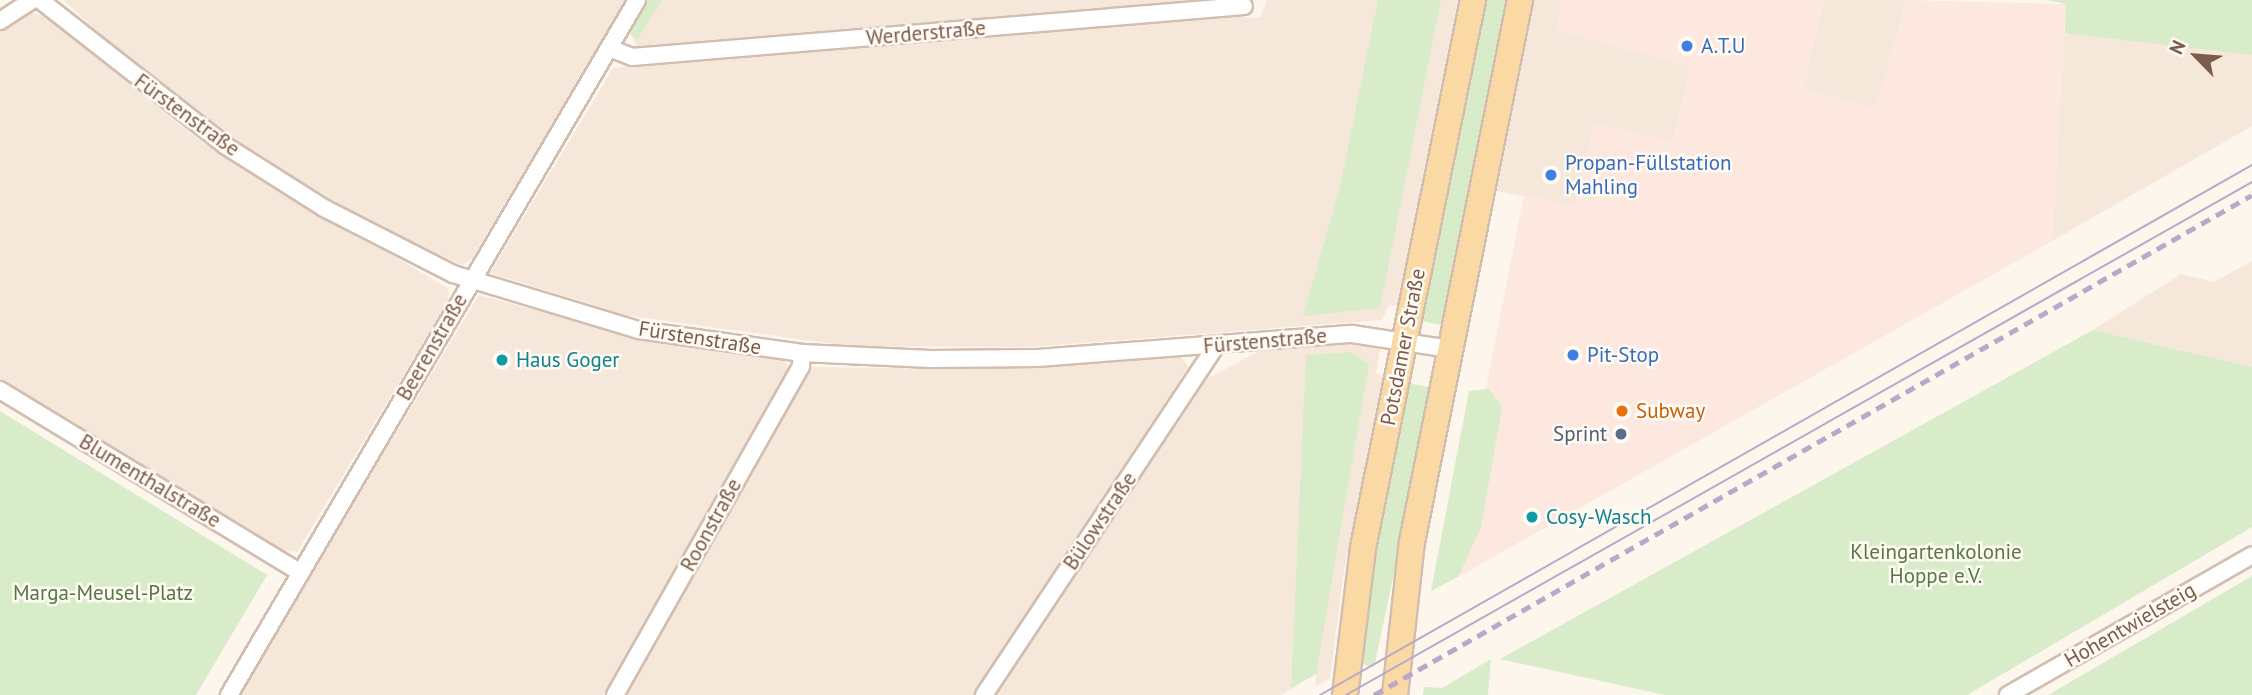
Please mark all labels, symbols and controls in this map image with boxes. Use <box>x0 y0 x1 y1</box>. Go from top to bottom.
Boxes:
street label: Werderstraße <box>865 15 987 51</box>
north arrow <box>2161 21 2231 91</box>
place label: A.T.U <box>1701 33 1745 59</box>
text: N <box>2163 36 2190 58</box>
marker: A.T.U <box>1679 38 1695 54</box>
street label: Fürstenstraße <box>130 68 244 162</box>
place label: Propan-Füllstation Mahling <box>1565 150 1732 200</box>
marker: Propan-Füllstation Mahling <box>1543 167 1559 183</box>
street label: Potsdamer Straße <box>1375 266 1431 428</box>
street label: Beerenstraße <box>391 289 473 405</box>
street label: Fürstenstraße <box>637 316 763 360</box>
street label: Fürstenstraße <box>1202 323 1328 359</box>
place label: Pit-Stop <box>1587 342 1659 368</box>
place label: Haus Goger <box>516 347 619 373</box>
marker: Pit-Stop <box>1565 347 1581 363</box>
marker: Haus Goger <box>494 352 510 368</box>
place label: Subway <box>1636 398 1705 424</box>
marker: Subway <box>1614 403 1630 419</box>
place label: Sprint <box>1553 421 1607 447</box>
marker: Sprint <box>1613 426 1629 442</box>
street label: Blumenthalstraße <box>75 429 225 533</box>
street label: Bülowstraße <box>1058 467 1142 575</box>
street label: Roonstraße <box>675 474 747 576</box>
place label: Cosy-Wasch <box>1546 504 1651 530</box>
marker: Cosy-Wasch <box>1524 509 1540 525</box>
park label: Kleingartenkolonie Hoppe e.V. <box>1850 539 2022 589</box>
street label: Hohentwielsteig <box>2060 577 2200 673</box>
park label: Marga-Meusel-Platz <box>13 580 193 606</box>

